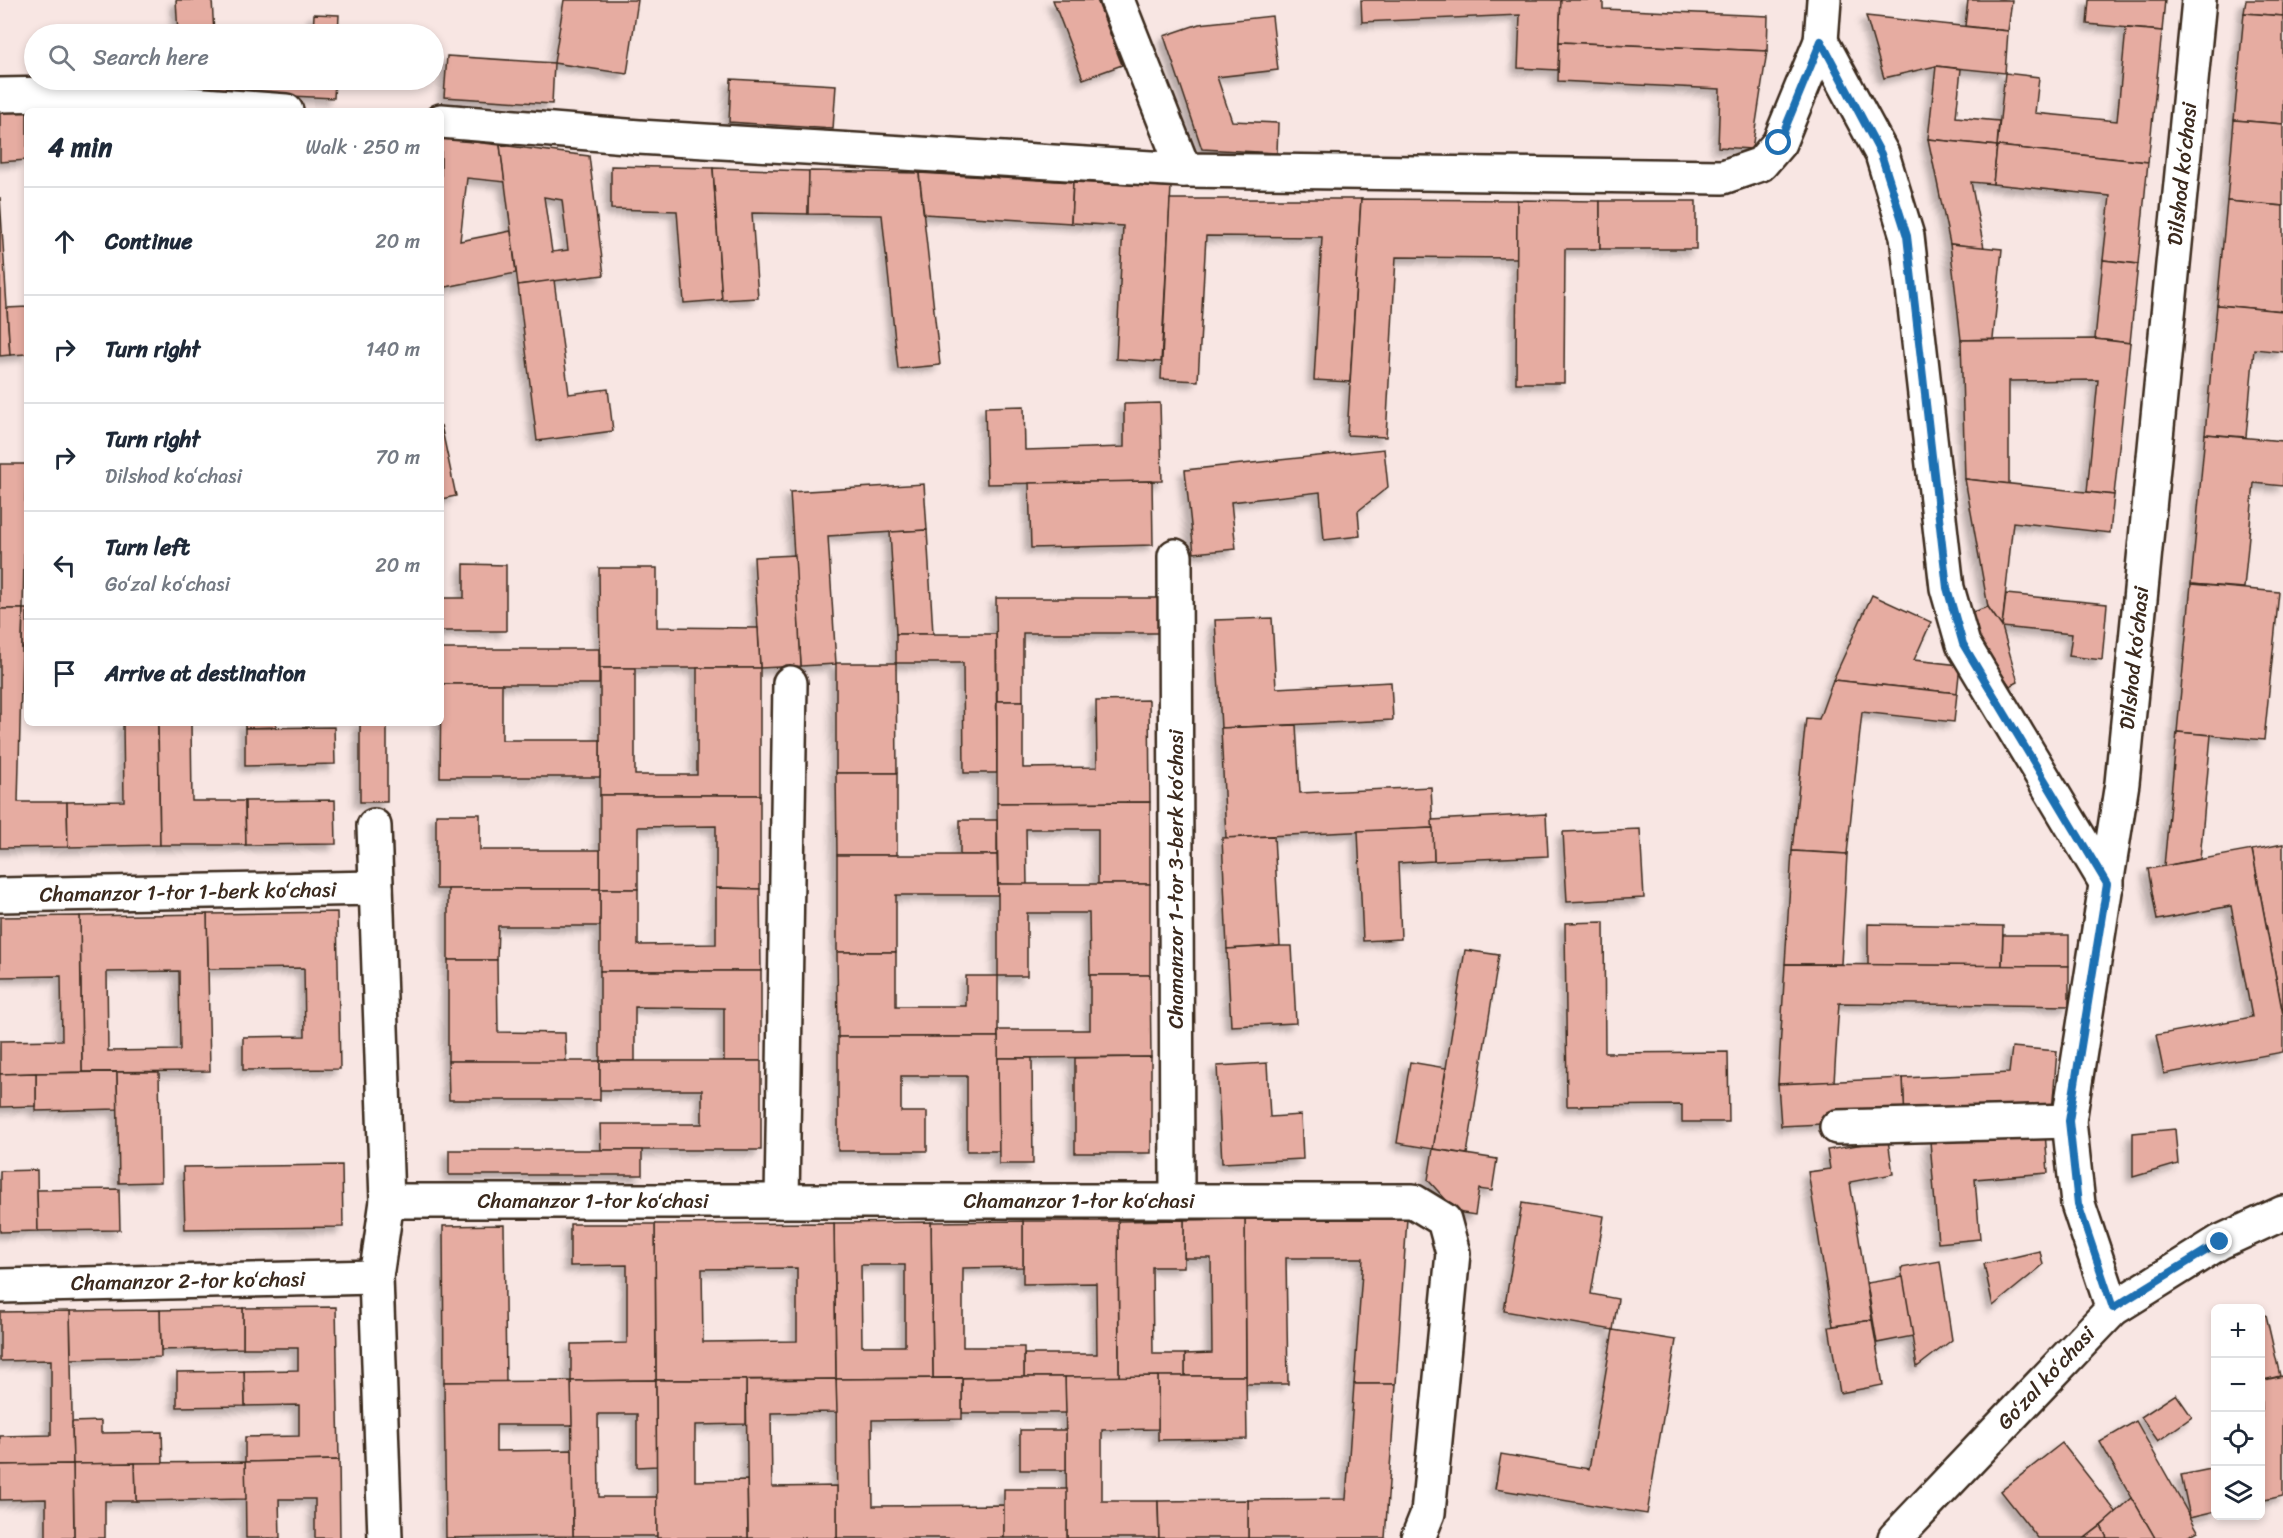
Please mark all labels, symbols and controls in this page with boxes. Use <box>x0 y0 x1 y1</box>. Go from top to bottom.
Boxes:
search box <box>24 24 444 90</box>
text: Search here <box>93 38 209 77</box>
icon: search <box>45 41 78 74</box>
street label: Dilshod koʻchasi <box>2156 99 2209 248</box>
text: 4 min <box>48 124 112 170</box>
route start <box>1765 129 1791 155</box>
text: Walk · 250 m <box>306 130 420 165</box>
text: Continue <box>105 222 193 261</box>
text: 20 m <box>375 224 420 259</box>
icon: ahead <box>48 225 81 258</box>
text: Turn right <box>105 330 200 369</box>
text: 140 m <box>366 332 420 367</box>
icon: right <box>48 333 81 366</box>
text: Turn right <box>105 420 200 459</box>
text: 70 m <box>375 440 420 475</box>
icon: right <box>48 441 81 474</box>
text: Dilshod koʻchasi <box>105 459 242 494</box>
text: Turn left <box>105 528 190 567</box>
text: 20 m <box>375 548 420 583</box>
icon: left <box>48 549 81 582</box>
text: Goʻzal koʻchasi <box>105 567 230 602</box>
street label: Dilshod koʻchasi <box>2108 583 2161 732</box>
text: Arrive at destination <box>105 654 306 693</box>
icon: arrive <box>48 657 81 690</box>
street label: Chamanzor 1-tor 3-berk koʻchasi <box>1157 728 1195 1029</box>
street label: Chamanzor 1-tor 1-berk koʻchasi <box>39 870 338 914</box>
street label: Chamanzor 1-tor koʻchasi <box>477 1182 710 1220</box>
street label: Chamanzor 1-tor koʻchasi <box>963 1182 1196 1220</box>
route end <box>2206 1228 2232 1254</box>
street label: Chamanzor 2-tor koʻchasi <box>71 1260 307 1302</box>
map controls <box>2211 1304 2265 1520</box>
button: + <box>2211 1304 2265 1358</box>
street label: Goʻzal koʻchasi <box>1987 1316 2105 1439</box>
button: − <box>2211 1358 2265 1412</box>
button: locate <box>2211 1412 2265 1466</box>
button: layers <box>2211 1466 2265 1520</box>

